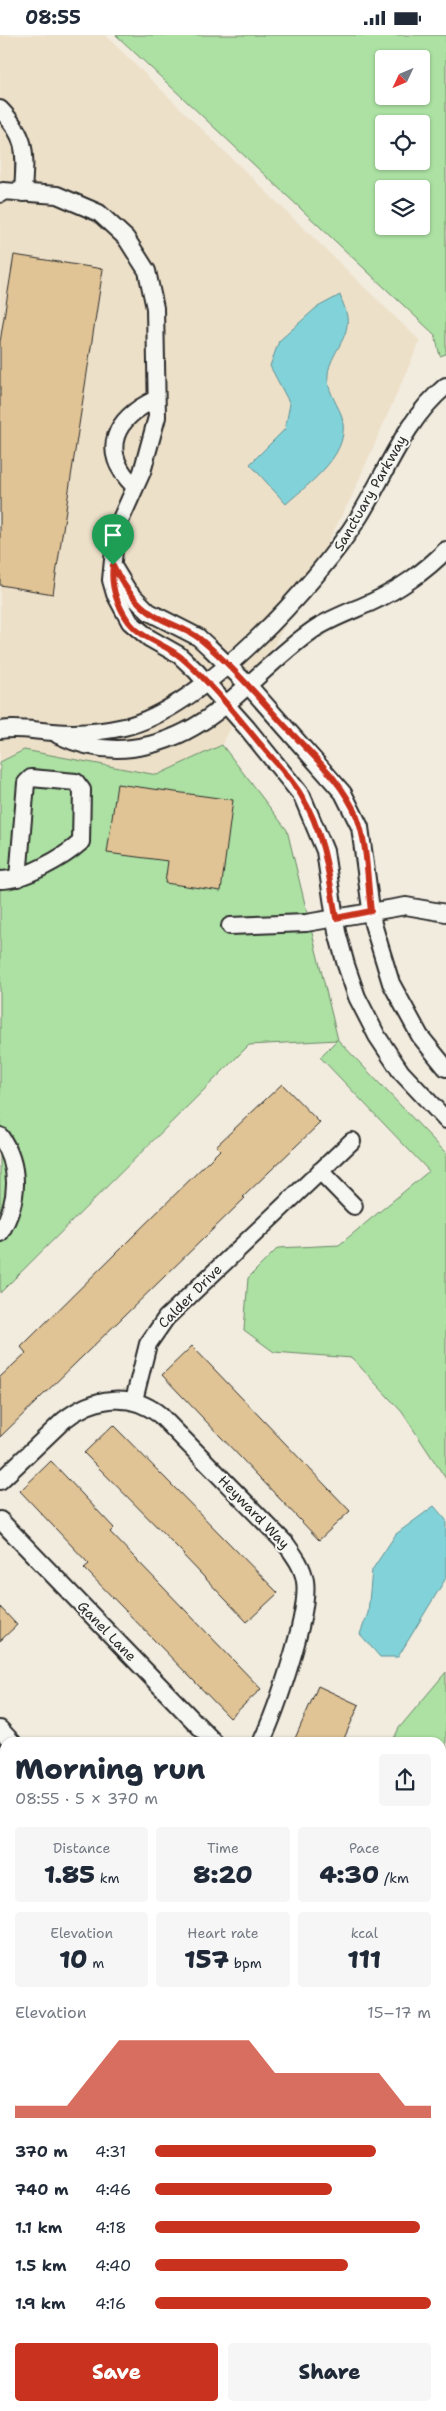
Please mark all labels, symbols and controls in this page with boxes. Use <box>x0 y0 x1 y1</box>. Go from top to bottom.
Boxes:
text: 08:55 <box>25 5 81 30</box>
north arrow <box>375 50 430 105</box>
map controls <box>375 50 430 235</box>
button: locate <box>375 115 430 170</box>
button: layers <box>375 180 430 235</box>
street label: Sanctuary Parkway <box>329 432 411 554</box>
pin <box>92 514 134 565</box>
icon: arrive <box>99 521 127 549</box>
street label: Calder Drive <box>154 1260 226 1332</box>
street label: Heyward Way <box>214 1471 294 1553</box>
street label: Ganel Lane <box>74 1597 140 1665</box>
text: Morning run <box>15 1750 205 1788</box>
button: share <box>379 1754 431 1806</box>
text: 08:55 · 5 × 370 m <box>15 1788 158 1809</box>
text: Distance <box>53 1839 110 1857</box>
text: Time <box>207 1839 239 1857</box>
text: Pace <box>349 1839 380 1857</box>
text: 1.85 <box>44 1857 95 1891</box>
text: 8:20 <box>193 1857 253 1891</box>
text: 4:30 <box>320 1857 379 1891</box>
text: km <box>95 1869 120 1887</box>
text: /km <box>379 1869 409 1887</box>
text: Elevation <box>50 1924 113 1942</box>
text: Heart rate <box>187 1924 259 1942</box>
text: kcal <box>351 1924 378 1942</box>
text: 10 <box>59 1942 87 1976</box>
text: 157 <box>184 1942 229 1976</box>
text: 111 <box>347 1942 381 1976</box>
text: m <box>87 1954 104 1972</box>
text: bpm <box>229 1954 262 1972</box>
text: Elevation <box>15 2002 87 2023</box>
text: 15–17 m <box>367 2002 431 2023</box>
text: 370 m <box>15 2141 68 2162</box>
text: 4:31 <box>95 2141 126 2162</box>
text: 740 m <box>15 2179 68 2200</box>
text: 4:46 <box>95 2179 131 2200</box>
text: 1.1 km <box>15 2217 62 2238</box>
text: 4:18 <box>95 2217 126 2238</box>
text: 1.5 km <box>15 2255 67 2276</box>
text: 4:40 <box>95 2255 131 2276</box>
text: 1.9 km <box>15 2293 66 2314</box>
text: 4:16 <box>95 2293 126 2314</box>
button: Save <box>15 2343 218 2401</box>
button: Share <box>228 2343 431 2401</box>

